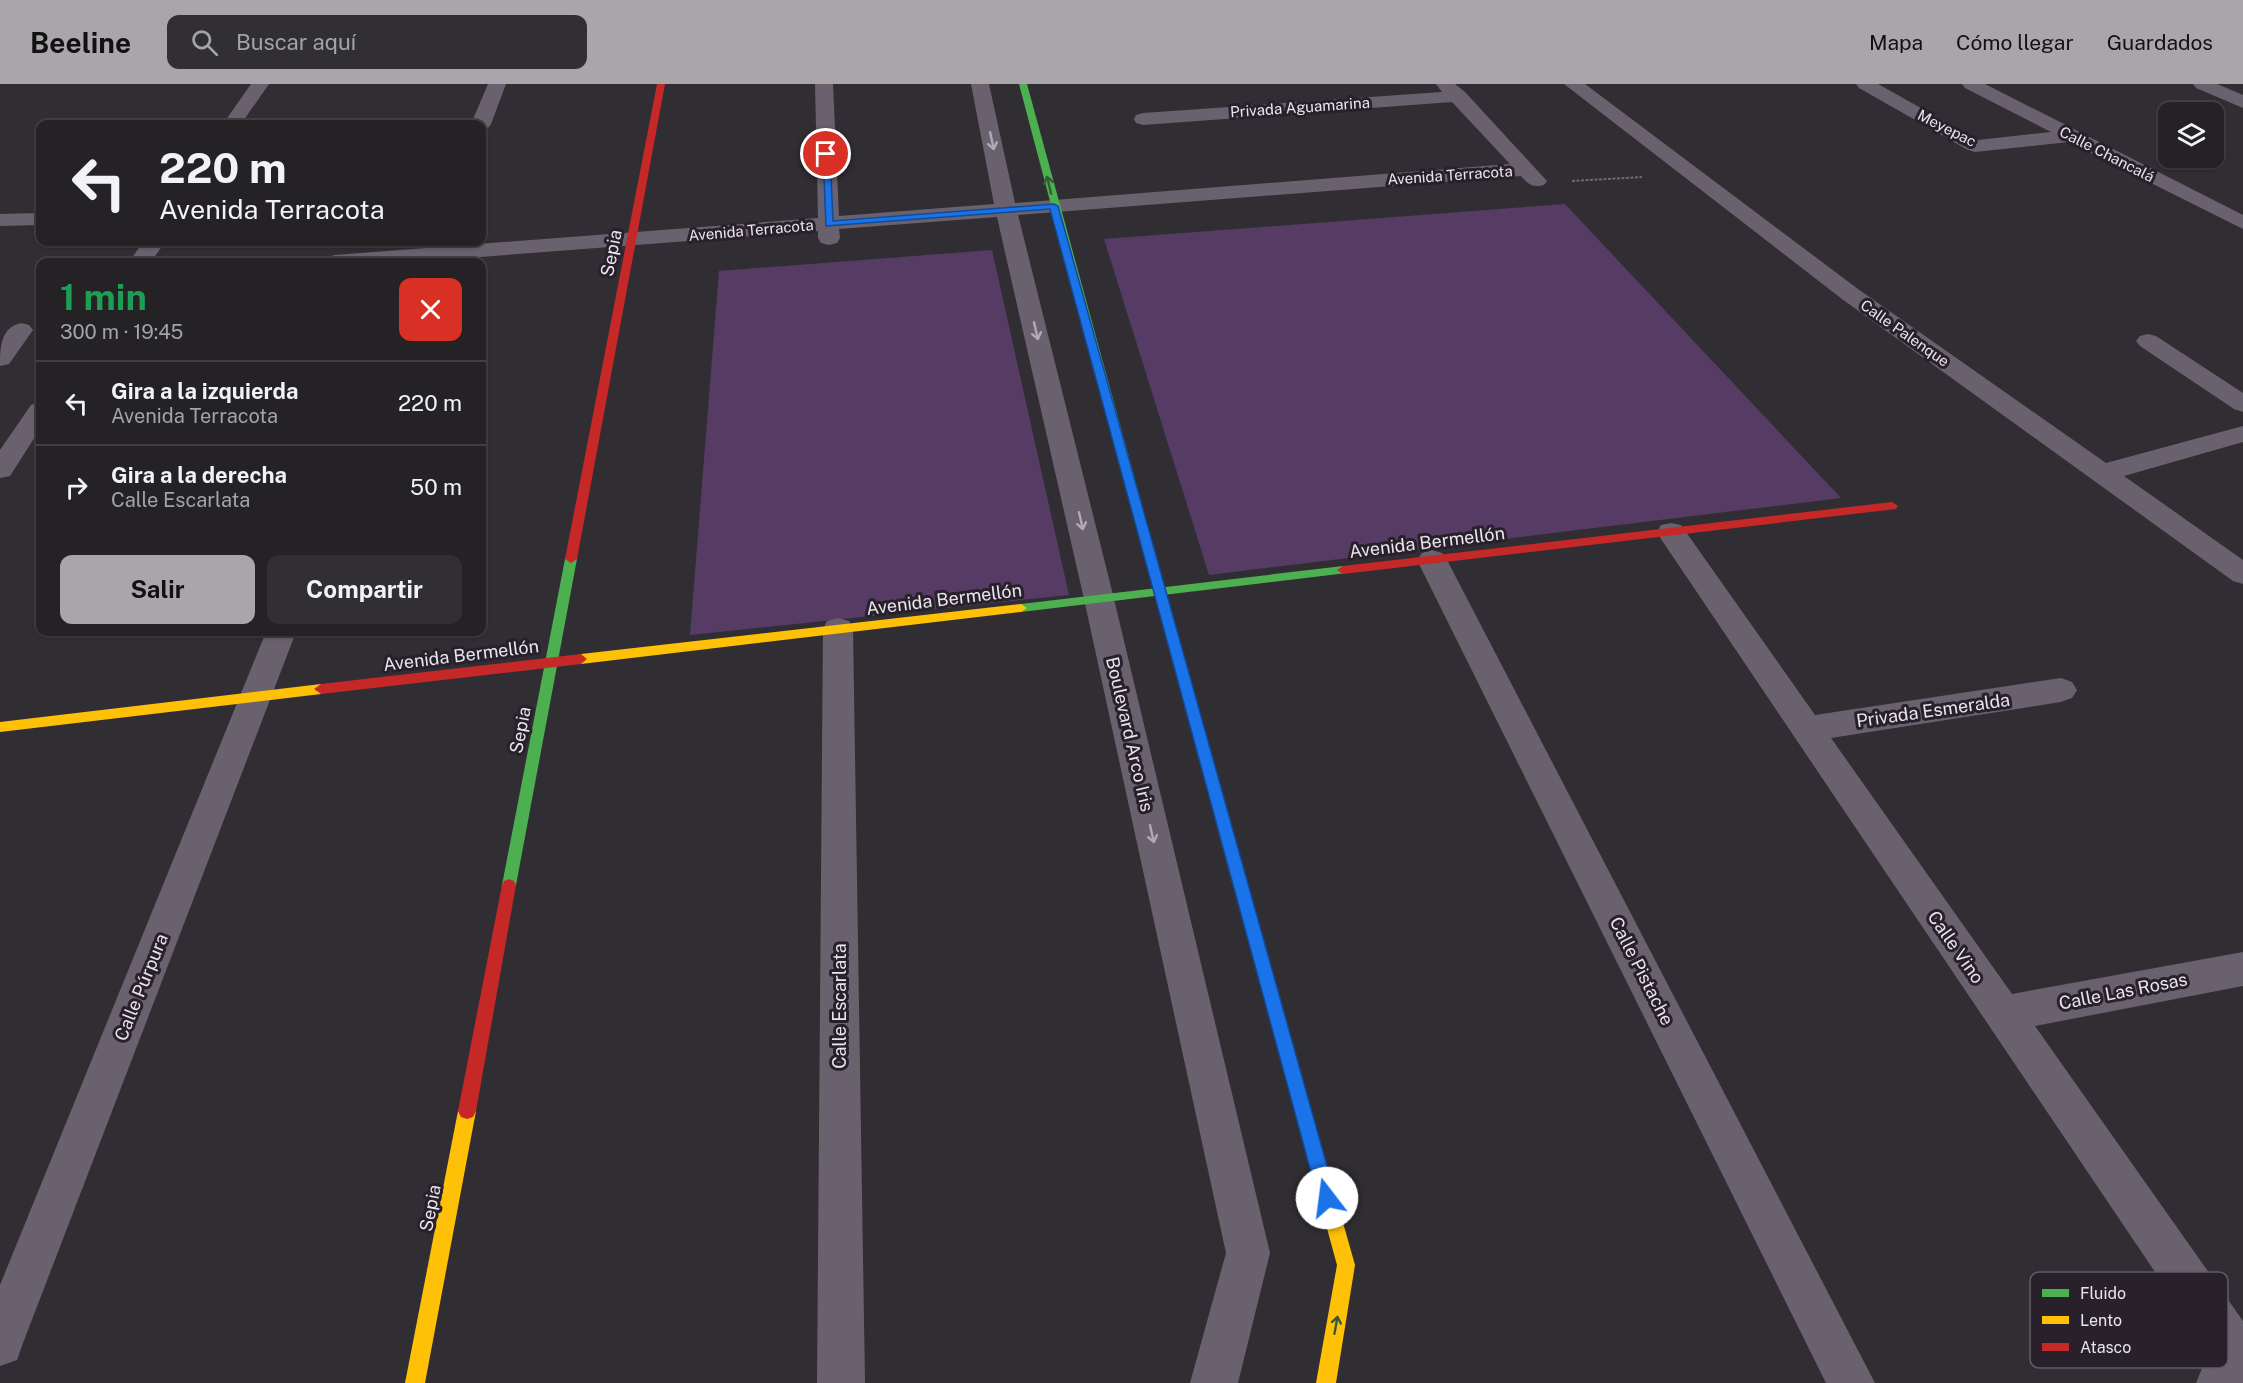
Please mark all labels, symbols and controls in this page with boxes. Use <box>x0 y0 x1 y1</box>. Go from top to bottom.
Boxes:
search box <box>167 15 587 69</box>
text: Beeline <box>30 26 131 59</box>
icon: search <box>188 26 221 59</box>
text: Buscar aquí <box>236 29 356 55</box>
text: Mapa <box>1869 30 1923 55</box>
text: Cómo llegar <box>1956 30 2074 55</box>
text: Guardados <box>2107 30 2213 55</box>
street label: Privada Aguamarina <box>1230 94 1370 120</box>
map controls <box>2158 102 2224 168</box>
button: layers <box>2158 102 2224 168</box>
street label: Meyepac <box>1915 106 1979 150</box>
street label: Calle Chancalá <box>2057 123 2157 185</box>
pin <box>800 128 851 179</box>
one-way arrow <box>987 131 998 150</box>
icon: arrive <box>809 137 842 170</box>
text: 220 m <box>159 143 287 192</box>
icon: left <box>60 144 138 222</box>
street label: Avenida Terracota <box>1387 162 1513 188</box>
one-way arrow <box>1042 175 1054 194</box>
text: Avenida Terracota <box>159 193 385 225</box>
street label: Avenida Terracota <box>688 216 814 244</box>
street label: Sepia <box>596 228 626 278</box>
text: 1 min <box>60 276 147 318</box>
button: close <box>399 278 462 341</box>
street label: Calle Palenque <box>1857 296 1953 370</box>
text: 300 m · 19:45 <box>60 320 183 344</box>
one-way arrow <box>1031 321 1043 340</box>
text: Gira a la izquierda <box>111 378 298 404</box>
icon: left <box>60 387 93 420</box>
text: 220 m <box>398 390 462 416</box>
text: Avenida Terracota <box>111 404 278 428</box>
text: Gira a la derecha <box>111 462 287 488</box>
icon: right <box>60 471 93 504</box>
text: 50 m <box>410 474 462 500</box>
text: Calle Escarlata <box>111 488 250 512</box>
one-way arrow <box>1075 511 1087 530</box>
street label: Avenida Bermellón <box>1348 522 1506 562</box>
button: Salir <box>60 555 255 624</box>
button: Compartir <box>267 555 462 624</box>
street label: Avenida Bermellón <box>865 579 1023 619</box>
street label: Avenida Bermellón <box>382 635 540 675</box>
street label: Boulevard Arco Iris <box>1102 655 1158 813</box>
street label: Privada Esmeralda <box>1855 689 2011 731</box>
street label: Sepia <box>505 705 535 755</box>
one-way arrow <box>1147 824 1159 843</box>
street label: Calle Vino <box>1923 907 1989 987</box>
street label: Calle Pistache <box>1606 913 1678 1029</box>
street label: Calle Púrpura <box>110 930 172 1044</box>
street label: Calle Escarlata <box>829 943 850 1069</box>
street label: Calle Las Rosas <box>2057 968 2189 1014</box>
position arrow <box>1295 1166 1359 1230</box>
street label: Sepia <box>415 1183 445 1233</box>
legend <box>2030 1272 2228 1368</box>
text: Fluido <box>2080 1284 2126 1303</box>
text: Lento <box>2080 1311 2122 1330</box>
one-way arrow <box>1331 1316 1342 1336</box>
text: Atasco <box>2080 1338 2131 1357</box>

